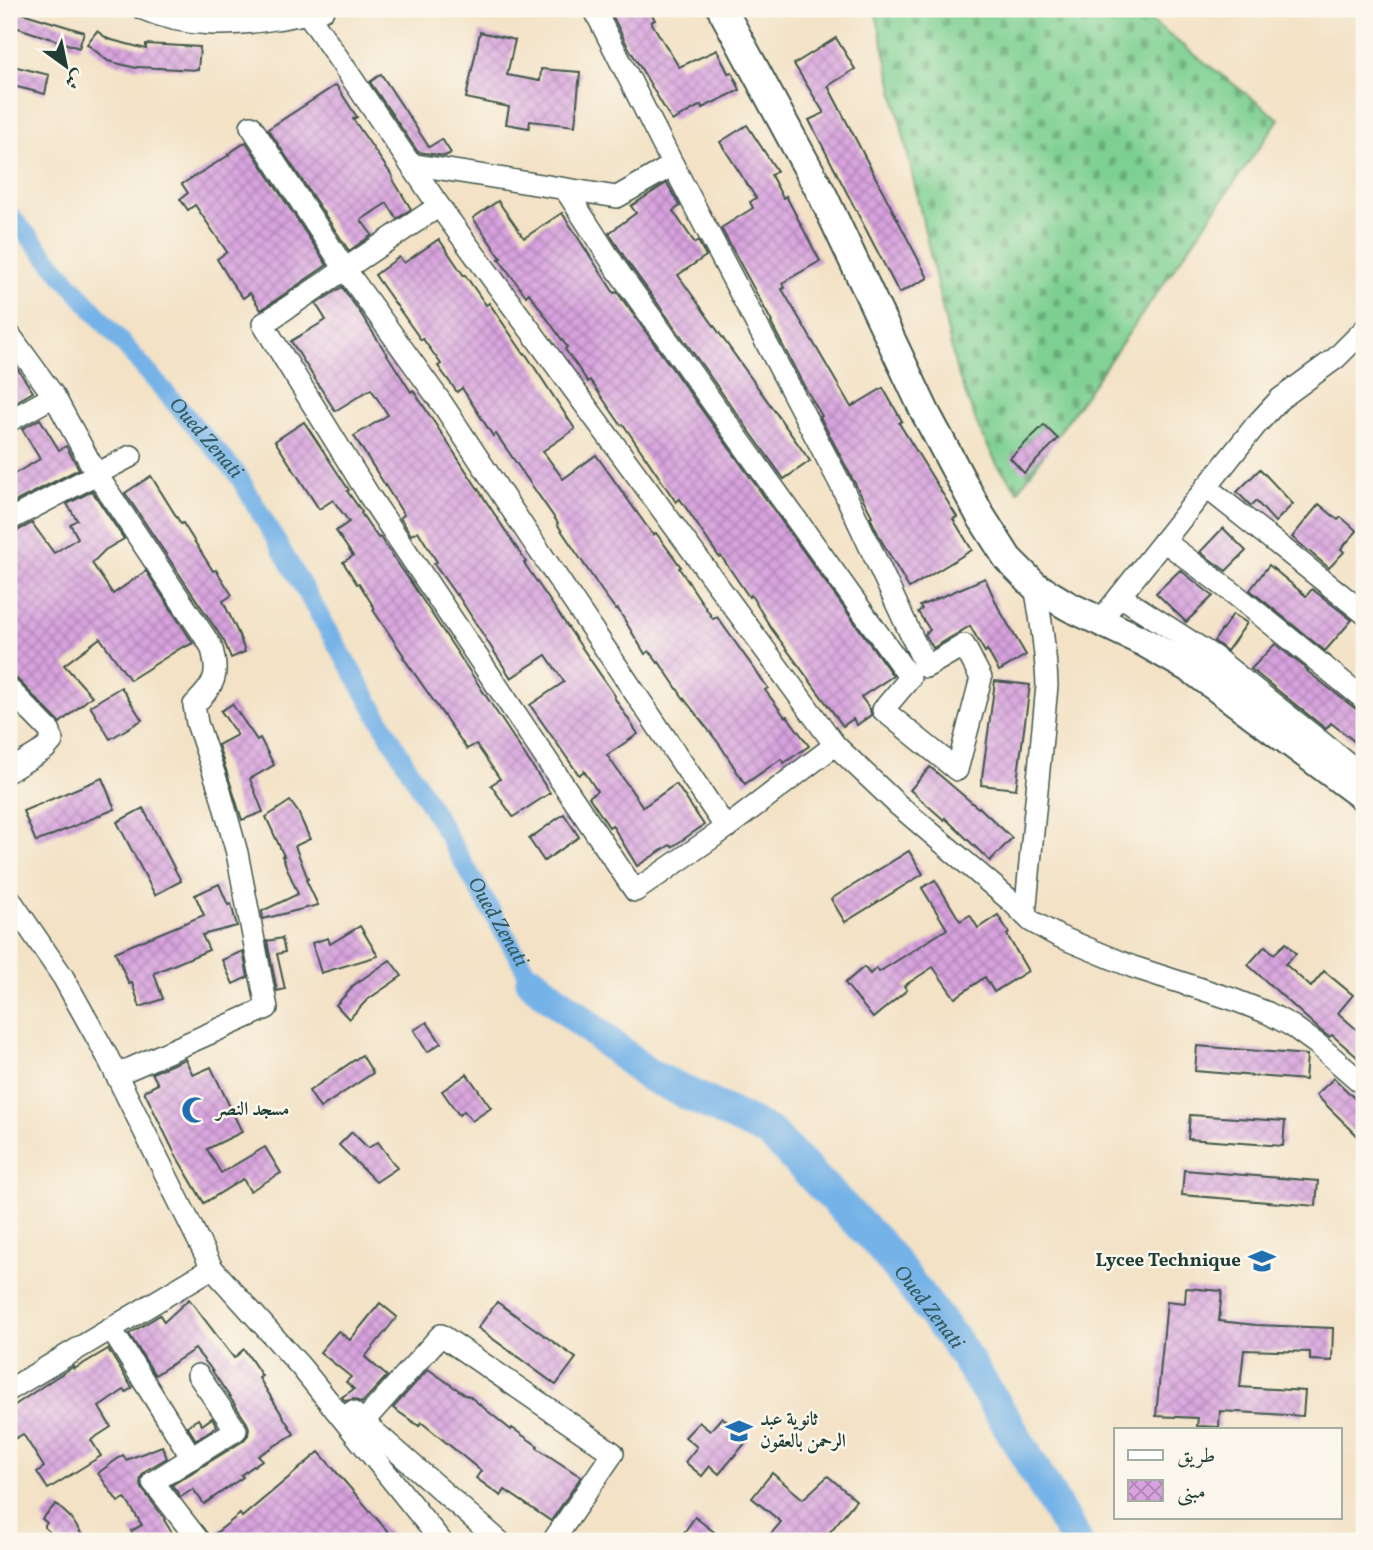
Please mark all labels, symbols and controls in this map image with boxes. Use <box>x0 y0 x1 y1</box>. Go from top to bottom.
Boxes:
north arrow <box>32 32 102 102</box>
text: ش <box>59 63 89 95</box>
water label: Oued Zenati <box>162 391 250 486</box>
water label: Oued Zenati <box>460 871 536 973</box>
mosque icon: مسجد النصر <box>180 1095 210 1125</box>
place label: مسجد النصر <box>214 1097 289 1123</box>
school or university icon: Lycee Technique <box>1247 1246 1277 1276</box>
place label: Lycee Technique <box>1096 1248 1241 1274</box>
water label: Oued Zenati <box>886 1259 971 1355</box>
place label: ثانوية عبد الرحمن بالعقون <box>760 1407 846 1455</box>
school or university icon: ثانوية عبد الرحمن بالعقون <box>724 1416 754 1446</box>
legend <box>1114 1428 1342 1518</box>
text: طريق <box>1177 1442 1215 1471</box>
text: مبنى <box>1177 1478 1206 1507</box>

